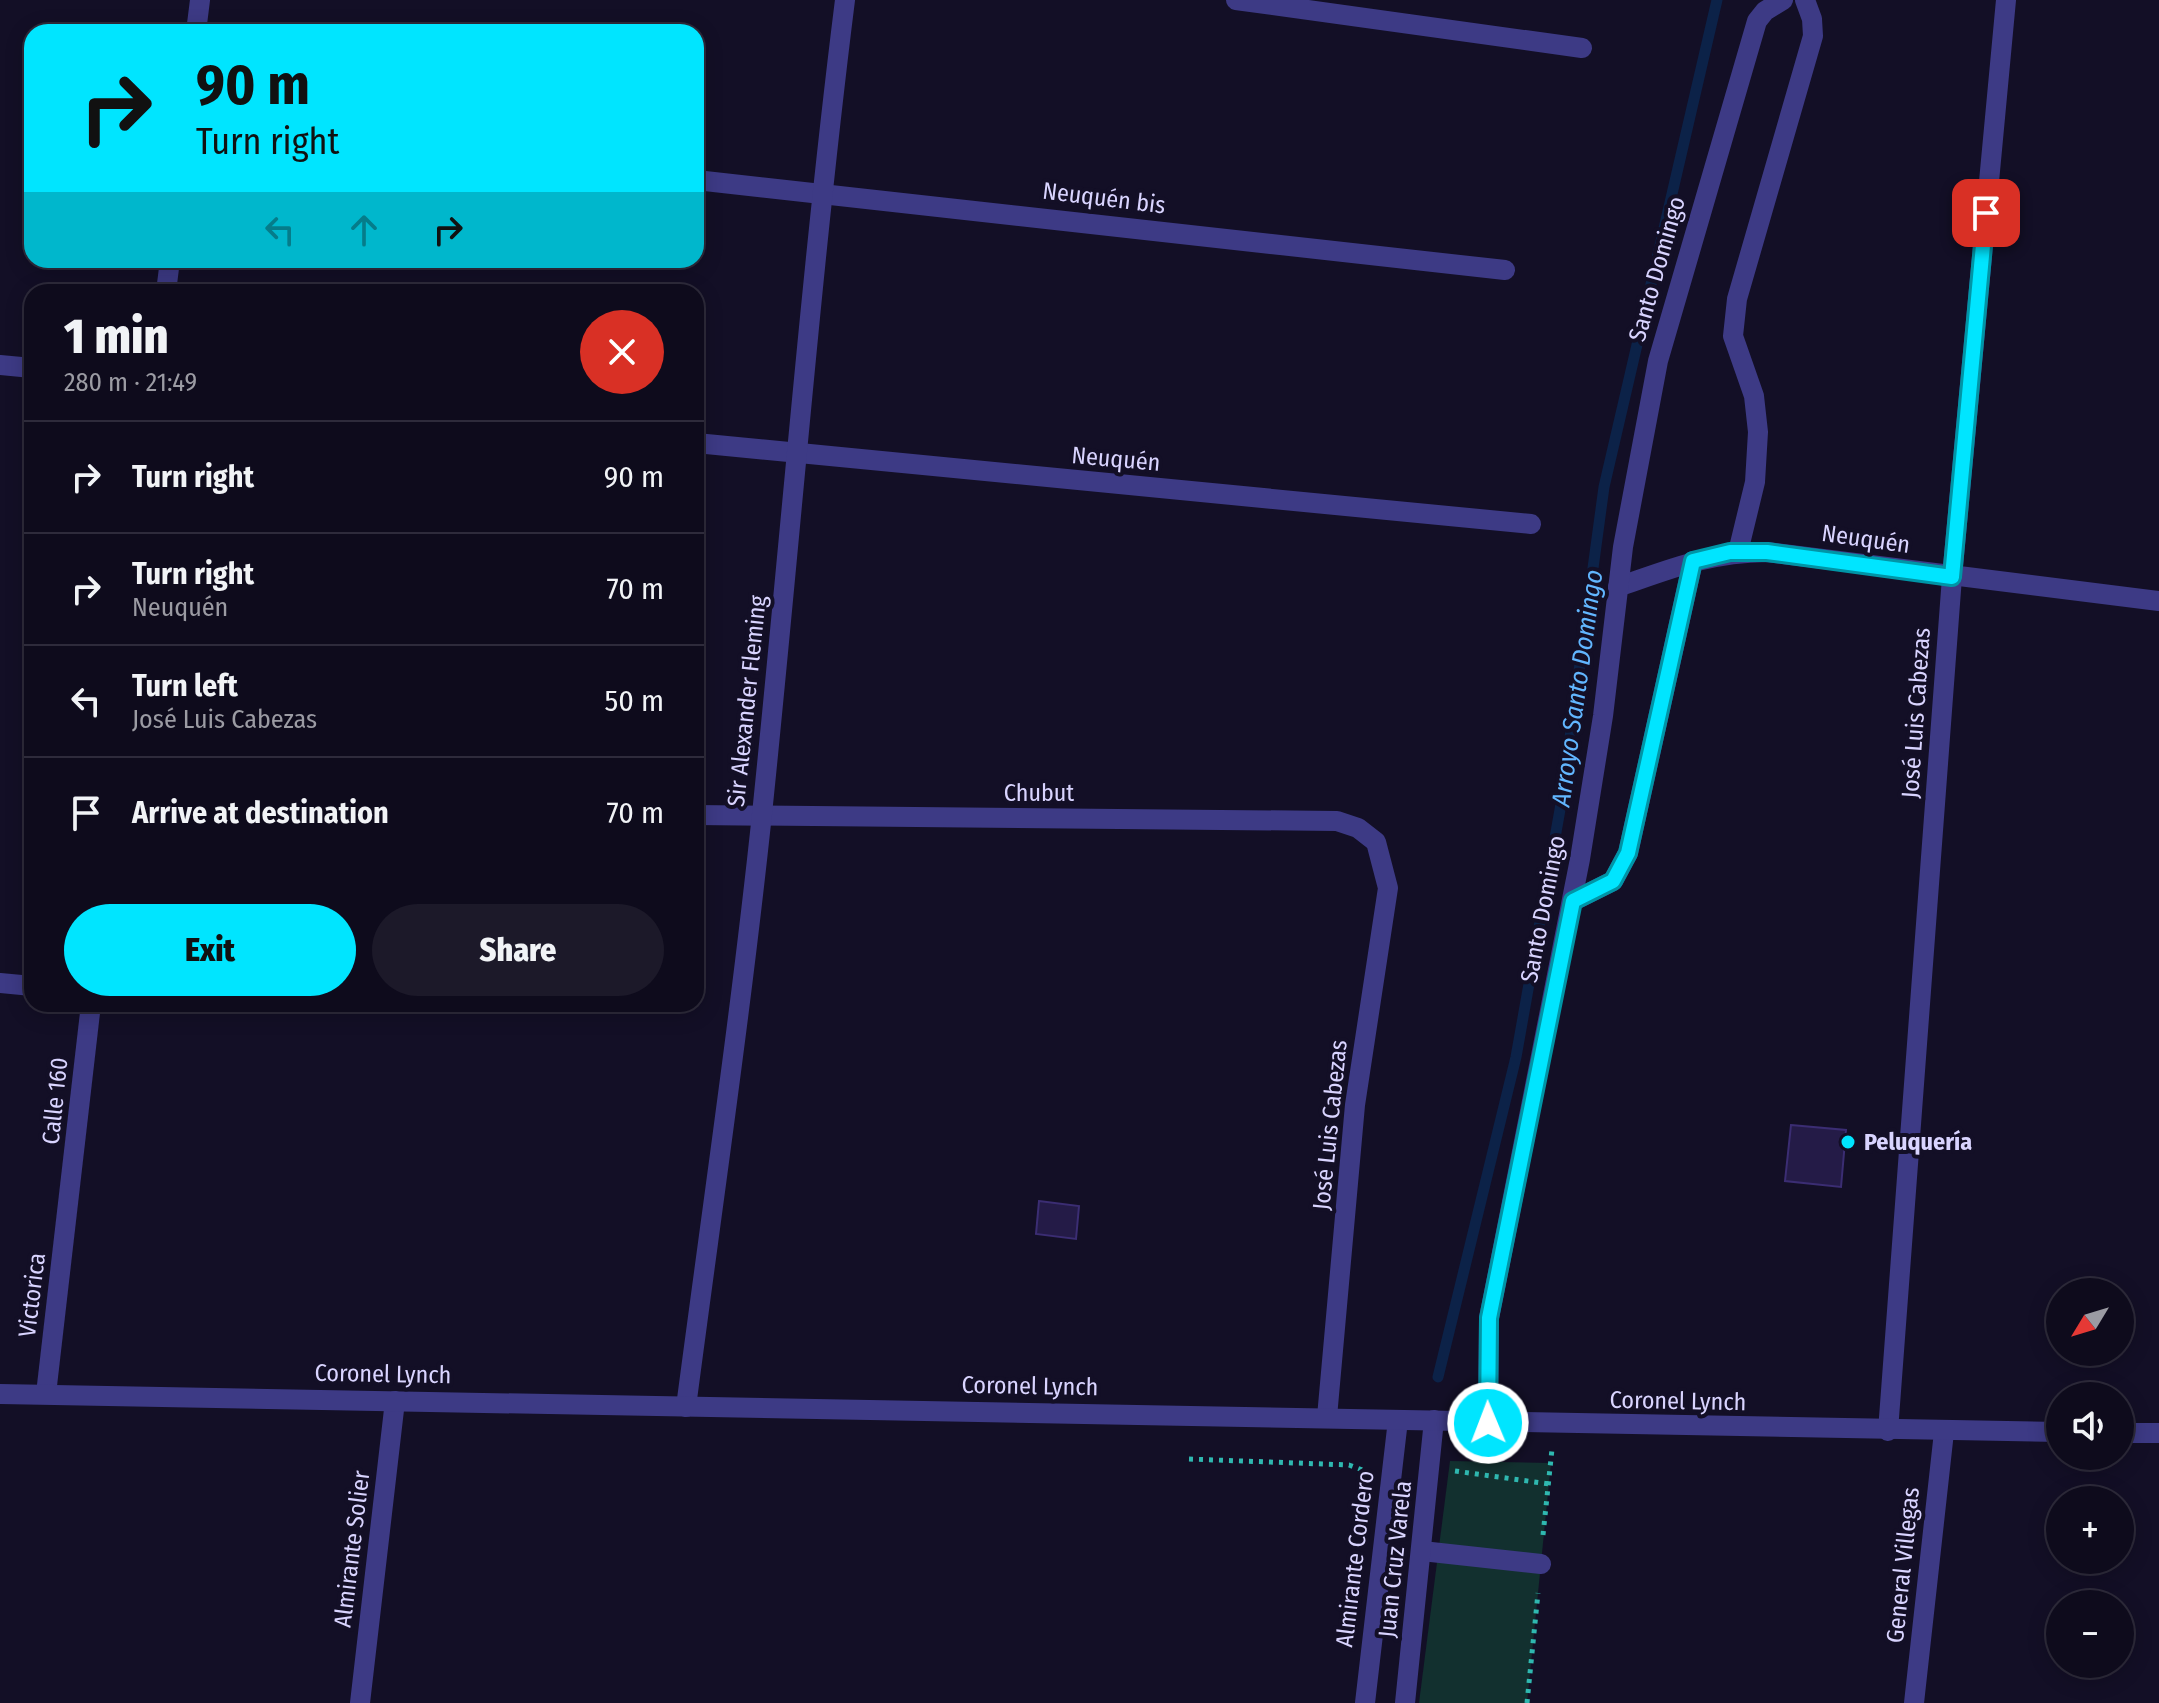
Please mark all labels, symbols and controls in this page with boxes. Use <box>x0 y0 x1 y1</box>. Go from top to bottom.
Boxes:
text: 90 m <box>196 52 310 119</box>
icon: right <box>64 56 168 160</box>
text: Turn right <box>196 120 339 164</box>
street label: Neuquén bis <box>1041 177 1167 219</box>
pin <box>1952 179 2020 247</box>
icon: arrive <box>1964 191 2008 235</box>
street label: Santo Domingo <box>1623 193 1691 345</box>
icon: left <box>258 208 302 252</box>
icon: ahead <box>342 208 386 252</box>
icon: right <box>426 208 470 252</box>
text: 1 min <box>64 308 168 366</box>
button: close <box>580 310 664 394</box>
text: 280 m · 21:49 <box>64 367 197 398</box>
street label: Neuquén <box>1070 441 1162 477</box>
icon: right <box>64 455 108 499</box>
text: Turn right <box>132 459 254 495</box>
text: 90 m <box>604 459 664 495</box>
street label: Neuquén <box>1820 519 1912 559</box>
text: Turn right <box>132 556 254 592</box>
icon: right <box>64 567 108 611</box>
water label: Arroyo Santo Domingo <box>1545 568 1609 809</box>
text: 70 m <box>606 571 664 607</box>
text: Neuquén <box>132 592 228 623</box>
street label: Sir Alexander Fleming <box>722 593 772 808</box>
street label: José Luis Cabezas <box>1896 627 1936 799</box>
text: Turn left <box>132 668 238 704</box>
icon: left <box>64 679 108 723</box>
text: 50 m <box>604 683 664 719</box>
text: José Luis Cabezas <box>132 704 317 735</box>
street label: Chubut <box>1004 779 1074 807</box>
icon: arrive <box>64 791 108 835</box>
text: Arrive at destination <box>132 795 389 831</box>
text: 70 m <box>606 795 664 831</box>
street label: Santo Domingo <box>1515 833 1571 985</box>
button: Exit <box>64 904 356 996</box>
button: Share <box>372 904 664 996</box>
street label: José Luis Cabezas <box>1307 1039 1353 1211</box>
street label: Calle 160 <box>37 1056 73 1146</box>
place label: Peluquería <box>1864 1128 1972 1156</box>
marker: Peluquería <box>1839 1133 1857 1151</box>
street label: Victorica <box>13 1251 51 1339</box>
north arrow <box>2046 1278 2134 1366</box>
map controls <box>2046 1278 2134 1678</box>
street label: Coronel Lynch <box>315 1359 451 1389</box>
street label: Coronel Lynch <box>962 1371 1098 1401</box>
position arrow <box>1446 1381 1530 1465</box>
button: sound <box>2046 1382 2134 1470</box>
street label: Coronel Lynch <box>1610 1386 1746 1416</box>
street label: Almirante Solier <box>328 1468 376 1629</box>
street label: Almirante Cordero <box>1330 1469 1380 1649</box>
street label: Juan Cruz Varela <box>1373 1479 1417 1639</box>
street label: General Villegas <box>1881 1486 1925 1644</box>
button: + <box>2046 1486 2134 1574</box>
button: − <box>2046 1590 2134 1678</box>

